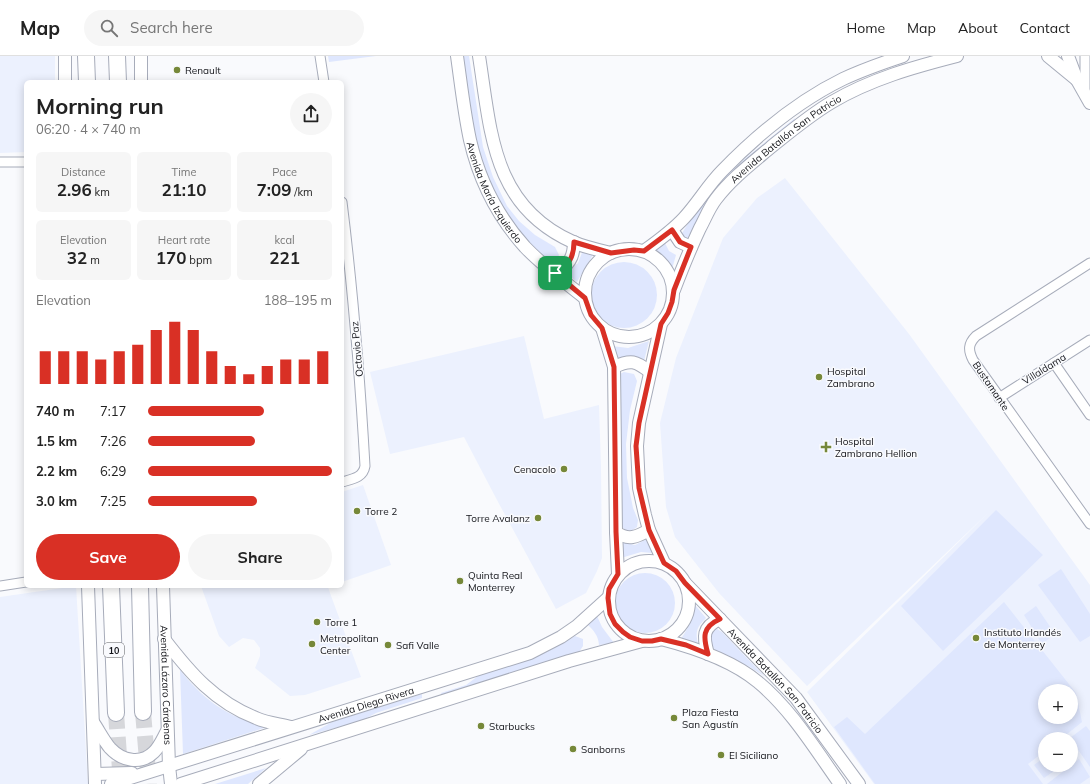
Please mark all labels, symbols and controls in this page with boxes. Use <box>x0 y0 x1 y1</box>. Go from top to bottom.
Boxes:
search box <box>84 10 364 46</box>
text: Map <box>20 16 60 40</box>
icon: search <box>98 17 120 39</box>
text: Search here <box>130 18 213 37</box>
text: Home <box>846 19 885 37</box>
text: Map <box>907 19 936 37</box>
text: About <box>958 19 998 37</box>
text: Contact <box>1020 19 1070 37</box>
place label: Renault <box>185 64 221 77</box>
marker: Renault <box>172 65 182 75</box>
street label: Avenida Batallón San Patricio <box>727 91 844 186</box>
text: Morning run <box>36 92 164 120</box>
button: share <box>290 93 332 135</box>
text: 06:20 · 4 × 740 m <box>36 121 141 137</box>
street label: Avenida María Izquierdo <box>464 140 525 246</box>
text: Distance <box>61 165 106 179</box>
text: Time <box>172 165 196 179</box>
text: Pace <box>272 165 297 179</box>
text: 2.96 <box>57 179 92 200</box>
text: 21:10 <box>161 179 207 200</box>
text: 7:09 <box>257 179 291 200</box>
text: km <box>92 185 110 199</box>
text: /km <box>291 185 313 199</box>
text: Elevation <box>60 233 107 247</box>
text: Heart rate <box>158 233 210 247</box>
text: kcal <box>275 233 295 247</box>
text: 32 <box>67 247 87 268</box>
text: 170 <box>156 247 186 268</box>
text: 221 <box>269 247 300 268</box>
text: m <box>87 253 100 267</box>
text: bpm <box>186 253 212 267</box>
pin <box>538 256 572 290</box>
icon: arrive <box>544 262 566 284</box>
text: Elevation <box>36 292 91 308</box>
text: 188–195 m <box>264 292 332 308</box>
street label: Octavio Paz <box>348 321 366 377</box>
street label: Villaldama <box>1020 350 1068 388</box>
street label: Bustamante <box>970 359 1012 413</box>
place label: Hospital Zambrano <box>827 365 875 390</box>
marker: Hospital Zambrano <box>814 372 824 382</box>
text: 740 m <box>36 403 75 419</box>
text: 7:17 <box>100 403 126 419</box>
text: 1.5 km <box>36 433 77 449</box>
text: 7:26 <box>100 433 126 449</box>
place label: Hospital Zambrano Hellion <box>835 435 917 460</box>
marker: Hospital Zambrano Hellion <box>820 441 832 453</box>
text: 2.2 km <box>36 463 77 479</box>
text: 6:29 <box>100 463 126 479</box>
place label: Cenacolo <box>514 463 556 476</box>
marker: Cenacolo <box>559 464 569 474</box>
text: 3.0 km <box>36 493 77 509</box>
text: 7:25 <box>100 493 126 509</box>
place label: Torre 2 <box>365 505 397 518</box>
marker: Torre 2 <box>352 506 362 516</box>
place label: Torre Avalanz <box>466 512 530 525</box>
marker: Torre Avalanz <box>533 513 543 523</box>
button: Save <box>36 534 180 580</box>
button: Share <box>188 534 332 580</box>
place label: Quinta Real Monterrey <box>468 569 522 594</box>
marker: Quinta Real Monterrey <box>455 576 465 586</box>
place label: Torre 1 <box>325 616 357 629</box>
marker: Torre 1 <box>312 617 322 627</box>
street label: Avenida Lázaro Cárdenas <box>158 625 175 745</box>
street label: Avenida Batallón San Patricio <box>725 625 826 736</box>
place label: Instituto Irlandés de Monterrey <box>984 626 1061 651</box>
place label: Metropolitan Center <box>320 632 379 657</box>
marker: Instituto Irlandés de Monterrey <box>971 633 981 643</box>
marker: Metropolitan Center <box>307 639 317 649</box>
place label: Safi Valle <box>396 639 439 652</box>
marker: Safi Valle <box>383 640 393 650</box>
road number: 10 <box>104 643 124 657</box>
street label: Avenida Diego Rivera <box>316 683 415 725</box>
map controls <box>1038 684 1078 772</box>
button: + <box>1038 684 1078 724</box>
place label: Plaza Fiesta San Agustín <box>682 706 739 731</box>
marker: Plaza Fiesta San Agustín <box>669 713 679 723</box>
place label: Starbucks <box>489 720 535 733</box>
marker: Starbucks <box>476 721 486 731</box>
button: − <box>1038 732 1078 772</box>
place label: Sanborns <box>581 743 625 756</box>
marker: Sanborns <box>568 744 578 754</box>
place label: El Siciliano <box>729 749 778 762</box>
marker: El Siciliano <box>716 750 726 760</box>

